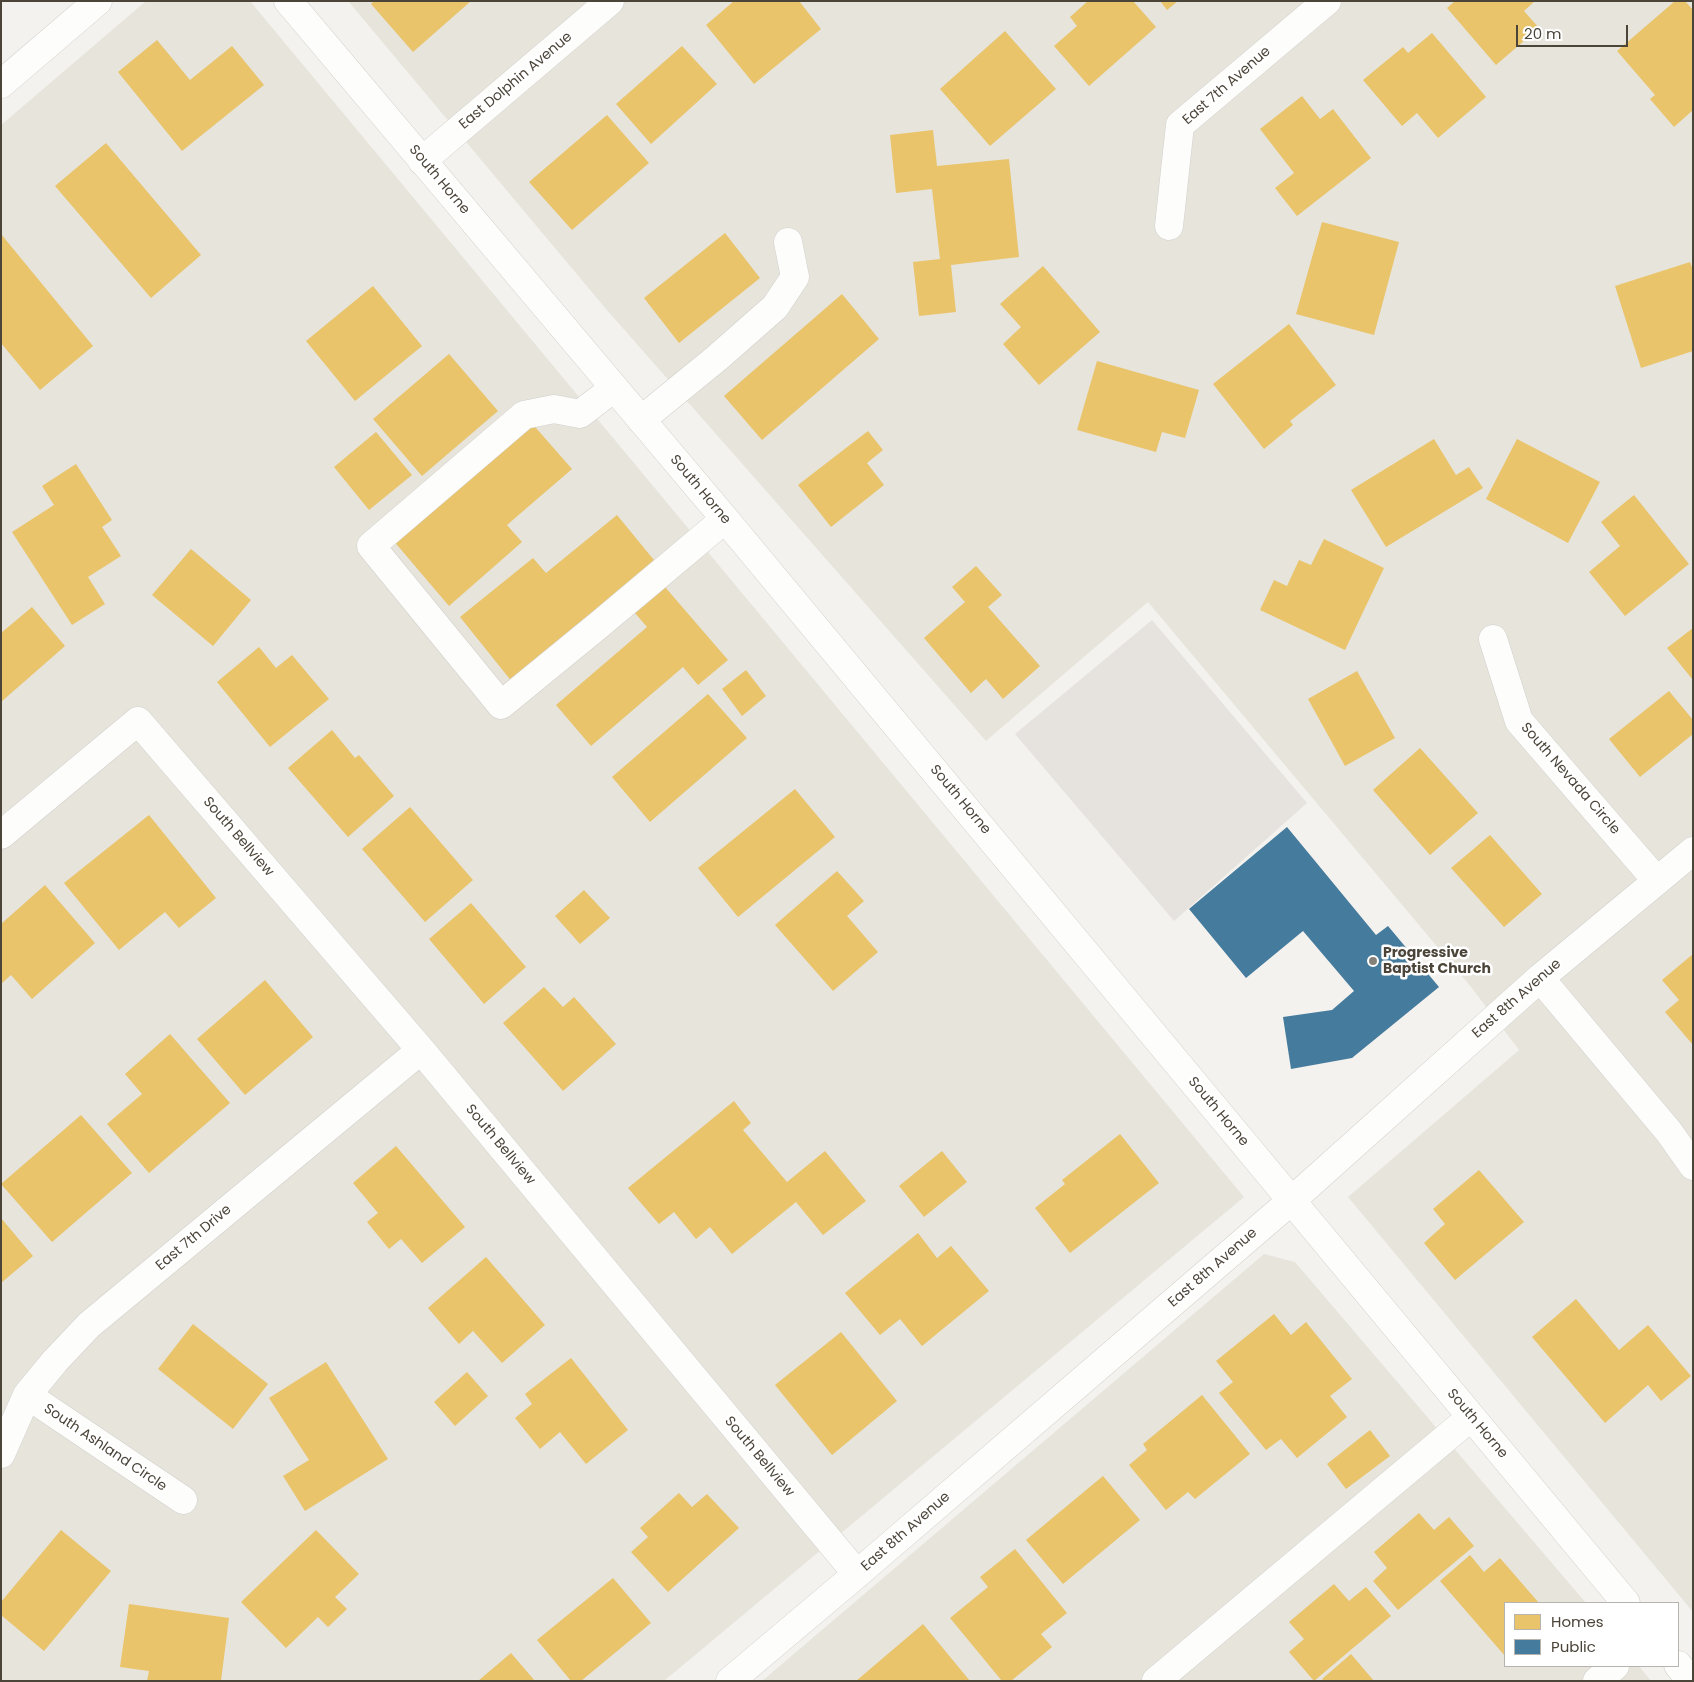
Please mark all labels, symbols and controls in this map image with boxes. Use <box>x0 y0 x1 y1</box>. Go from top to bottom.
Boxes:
scale bar <box>1519 15 1632 47</box>
text: 20 m <box>1524 23 1562 44</box>
street label: East Dolphin Avenue <box>456 29 576 133</box>
street label: East 7th Avenue <box>1180 43 1274 129</box>
street label: South Horne <box>405 142 473 218</box>
street label: South Horne <box>666 452 734 528</box>
street label: South Nevada Circle <box>1517 720 1623 838</box>
street label: South Horne <box>926 762 994 838</box>
street label: South Bellview <box>199 794 277 880</box>
place label: Progressive Baptist Church <box>1383 945 1491 978</box>
marker: Progressive Baptist Church <box>1367 955 1379 967</box>
street label: East 8th Avenue <box>1469 956 1565 1042</box>
street label: South Horne <box>1184 1074 1252 1150</box>
street label: South Bellview <box>462 1101 538 1189</box>
street label: East 7th Drive <box>153 1202 235 1274</box>
street label: East 8th Avenue <box>1165 1225 1261 1311</box>
street label: South Horne <box>1443 1386 1511 1462</box>
street label: South Ashland Circle <box>40 1401 170 1495</box>
street label: South Bellview <box>721 1413 797 1501</box>
street label: East 8th Avenue <box>858 1489 954 1575</box>
legend <box>1504 1602 1679 1667</box>
text: Homes <box>1551 1611 1604 1632</box>
text: Public <box>1551 1636 1596 1657</box>

